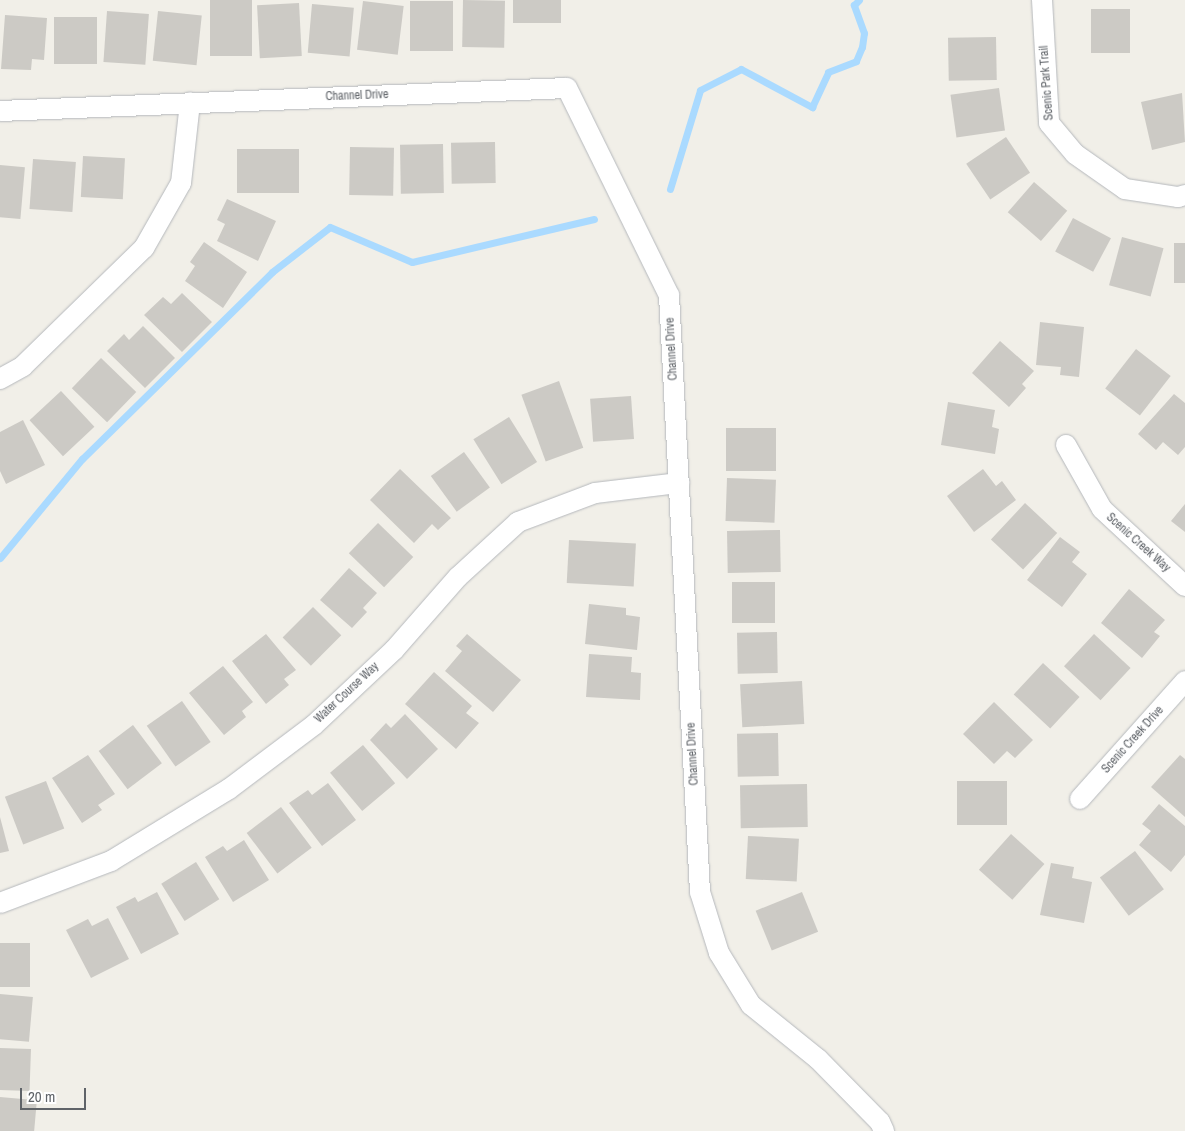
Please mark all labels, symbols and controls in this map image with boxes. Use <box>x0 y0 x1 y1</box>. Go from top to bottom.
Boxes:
street label: Scenic Park Trail <box>1037 45 1057 121</box>
street label: Channel Drive <box>325 88 389 104</box>
street label: Channel Drive <box>663 317 681 381</box>
street label: Scenic Creek Way <box>1103 511 1173 575</box>
street label: Water Course Way <box>312 660 382 726</box>
street label: Scenic Creek Drive <box>1099 703 1167 777</box>
street label: Channel Drive <box>684 722 702 786</box>
scale bar <box>22 1078 89 1110</box>
text: 20 m <box>28 1086 55 1107</box>

